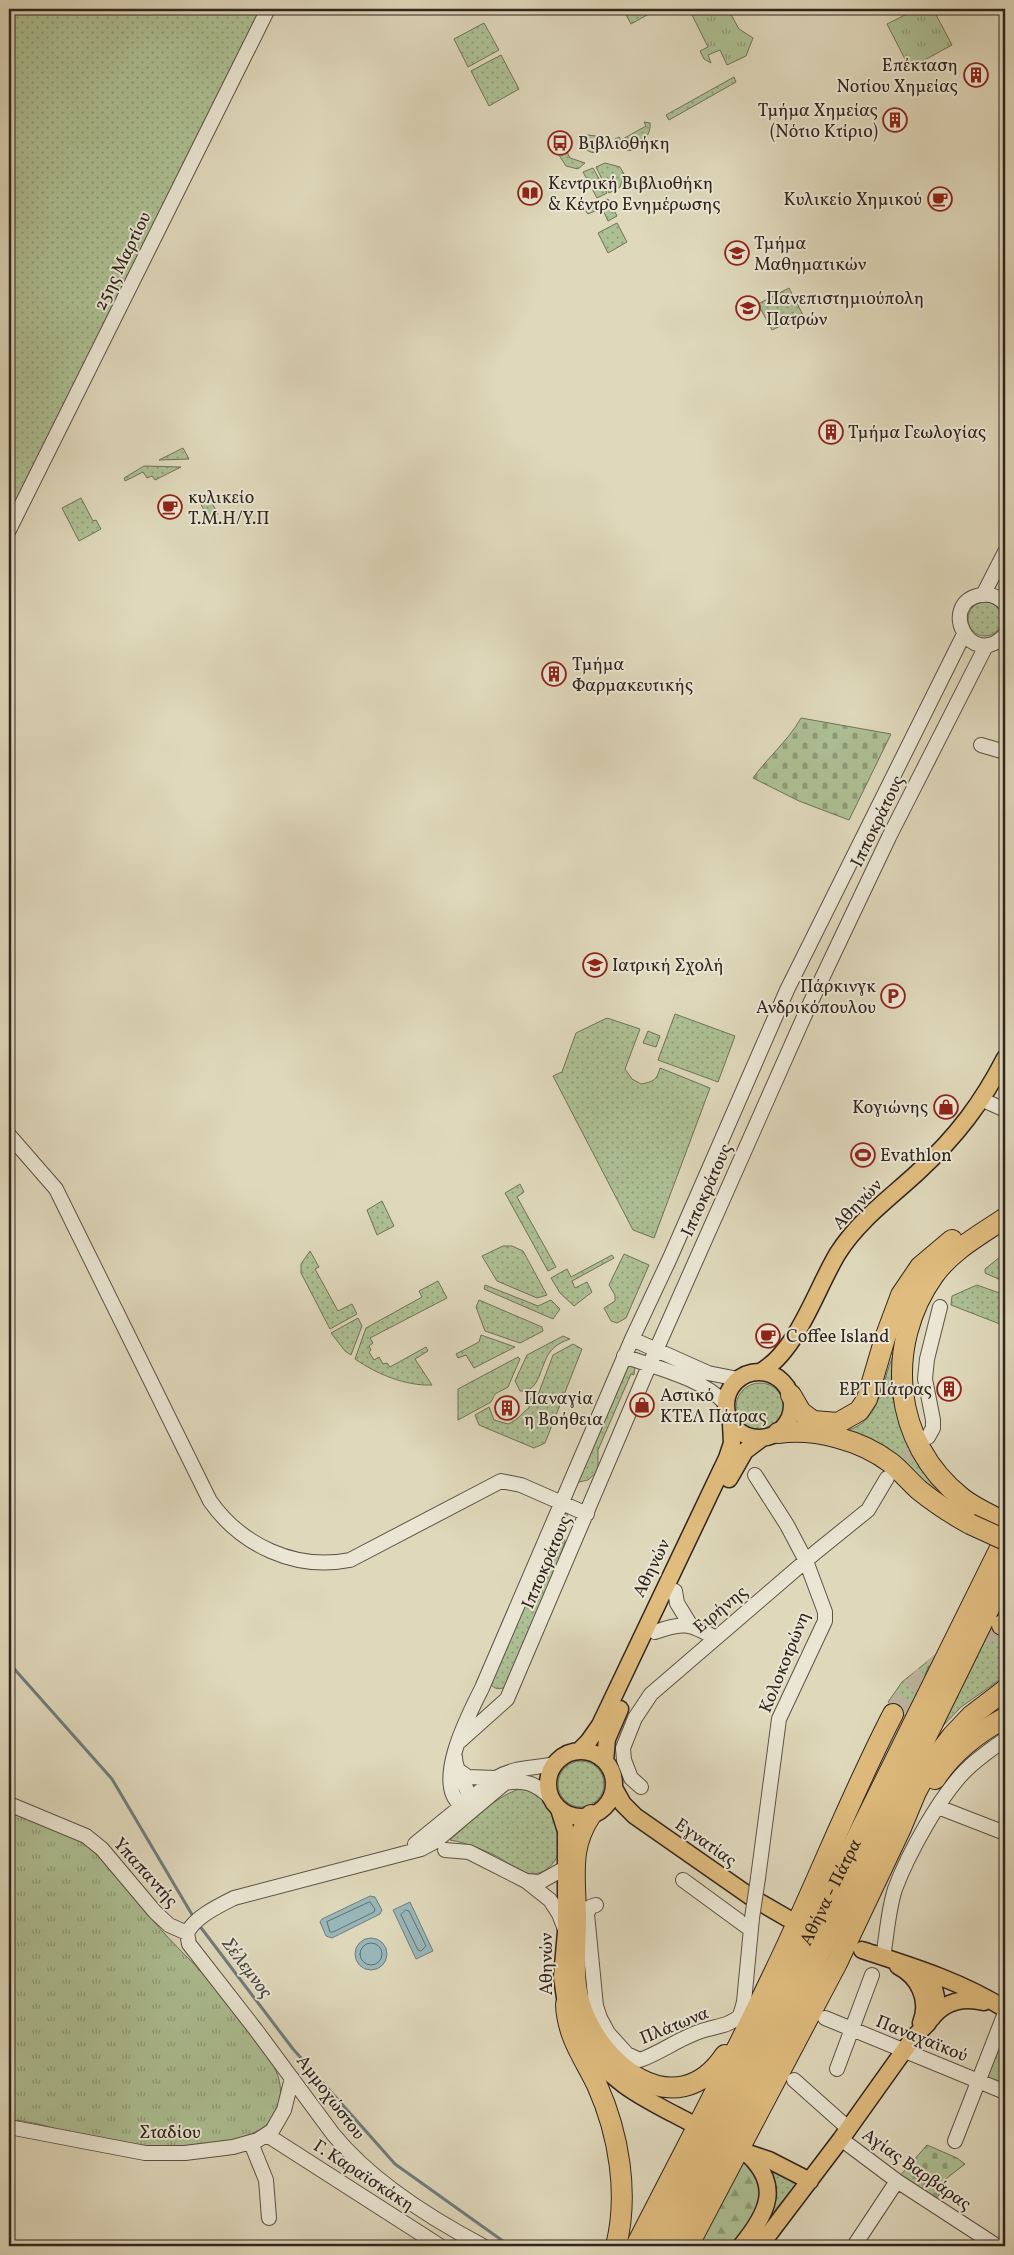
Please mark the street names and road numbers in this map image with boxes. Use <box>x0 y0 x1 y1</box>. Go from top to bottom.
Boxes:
street label: 25ης Μαρτίου <box>89 208 158 315</box>
street label: Ιπποκράτους <box>845 772 911 872</box>
street label: Ιπποκράτους <box>676 1140 739 1241</box>
street label: Αθηνών <box>827 1174 889 1236</box>
street label: Ιπποκράτους <box>516 1512 578 1613</box>
street label: Αθηνών <box>627 1535 677 1602</box>
street label: Ειρήνης <box>689 1580 753 1640</box>
street label: Κολοκοτρώνη <box>754 1608 817 1717</box>
street label: Εγνατίας <box>669 1813 741 1874</box>
street label: Υπαπαντής <box>107 1833 183 1913</box>
street label: Αθήνα - Πάτρα <box>794 1835 868 1950</box>
street label: Αθηνών <box>535 1933 560 1995</box>
street label: Πλάτωνα <box>636 2001 713 2052</box>
street label: Παναχαϊκού <box>872 2010 971 2069</box>
street label: Αμμοχώστου <box>290 2050 370 2145</box>
street label: Σταδίου <box>139 2121 201 2146</box>
street label: Αγίας Βαρβάρας <box>856 2123 976 2217</box>
street label: Γ. Καραϊσκάκη <box>308 2134 418 2218</box>

